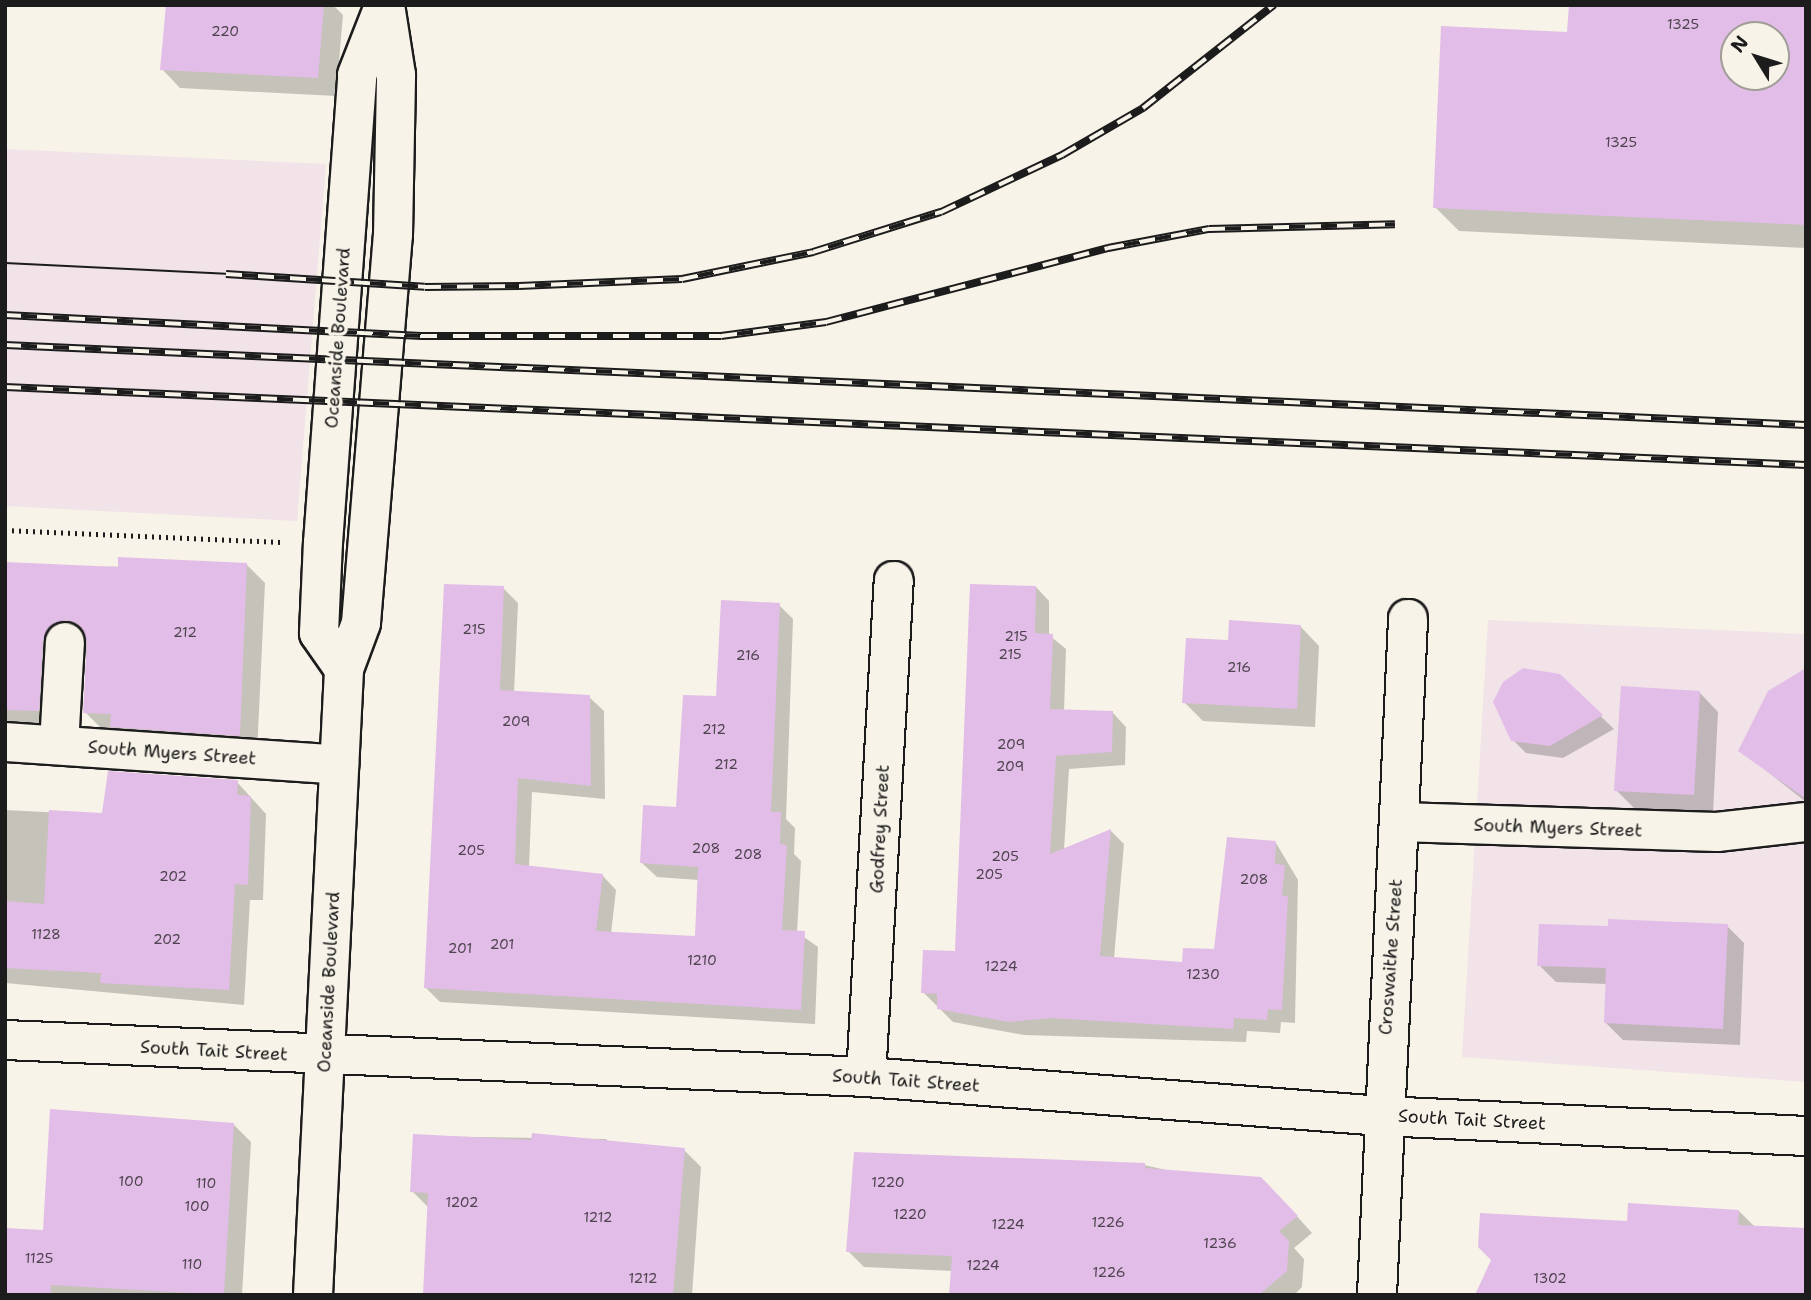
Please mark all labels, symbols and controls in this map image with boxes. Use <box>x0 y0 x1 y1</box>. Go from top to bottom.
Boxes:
house number: 1325 <box>1667 16 1699 32</box>
north arrow <box>1720 21 1790 91</box>
house number: 220 <box>211 23 239 39</box>
text: N <box>1725 30 1754 58</box>
house number: 1325 <box>1605 134 1637 150</box>
street label: Oceanside Boulevard <box>321 247 355 429</box>
house number: 215 <box>462 621 486 637</box>
house number: 212 <box>173 624 197 640</box>
house number: 215 <box>1004 628 1028 644</box>
house number: 215 <box>998 646 1022 662</box>
house number: 216 <box>736 647 760 663</box>
house number: 216 <box>1227 659 1251 675</box>
house number: 209 <box>502 713 530 729</box>
house number: 212 <box>702 721 726 737</box>
street label: South Myers Street <box>87 736 257 770</box>
house number: 209 <box>997 736 1025 752</box>
house number: 212 <box>714 756 738 772</box>
house number: 209 <box>996 758 1024 774</box>
street label: Godfrey Street <box>866 764 894 894</box>
street label: South Myers Street <box>1473 814 1643 842</box>
house number: 208 <box>692 840 720 856</box>
house number: 205 <box>457 842 485 858</box>
house number: 208 <box>734 846 762 862</box>
house number: 205 <box>991 848 1019 864</box>
house number: 205 <box>975 866 1003 882</box>
house number: 202 <box>159 868 187 884</box>
house number: 208 <box>1240 871 1268 887</box>
street label: Croswaithe Street <box>1375 878 1407 1036</box>
street label: Oceanside Boulevard <box>313 891 345 1073</box>
house number: 1128 <box>31 926 61 942</box>
house number: 202 <box>153 931 181 947</box>
house number: 201 <box>490 936 514 952</box>
house number: 201 <box>448 940 472 956</box>
house number: 1210 <box>687 952 717 968</box>
house number: 1224 <box>985 958 1017 974</box>
house number: 1230 <box>1186 966 1220 982</box>
street label: South Tait Street <box>140 1036 288 1066</box>
street label: South Tait Street <box>831 1065 981 1097</box>
street label: South Tait Street <box>1398 1105 1546 1135</box>
house number: 100 <box>119 1173 143 1189</box>
house number: 1220 <box>871 1174 905 1190</box>
house number: 110 <box>196 1175 216 1191</box>
house number: 1202 <box>445 1194 479 1210</box>
house number: 100 <box>185 1198 209 1214</box>
house number: 1220 <box>893 1206 927 1222</box>
house number: 1212 <box>583 1209 613 1225</box>
house number: 1226 <box>1091 1214 1125 1230</box>
house number: 1224 <box>992 1216 1024 1232</box>
house number: 1236 <box>1203 1235 1237 1251</box>
house number: 1125 <box>25 1250 53 1266</box>
house number: 110 <box>182 1256 202 1272</box>
house number: 1224 <box>967 1257 999 1273</box>
house number: 1226 <box>1092 1264 1126 1280</box>
house number: 1212 <box>628 1270 658 1286</box>
house number: 1302 <box>1533 1270 1567 1286</box>

